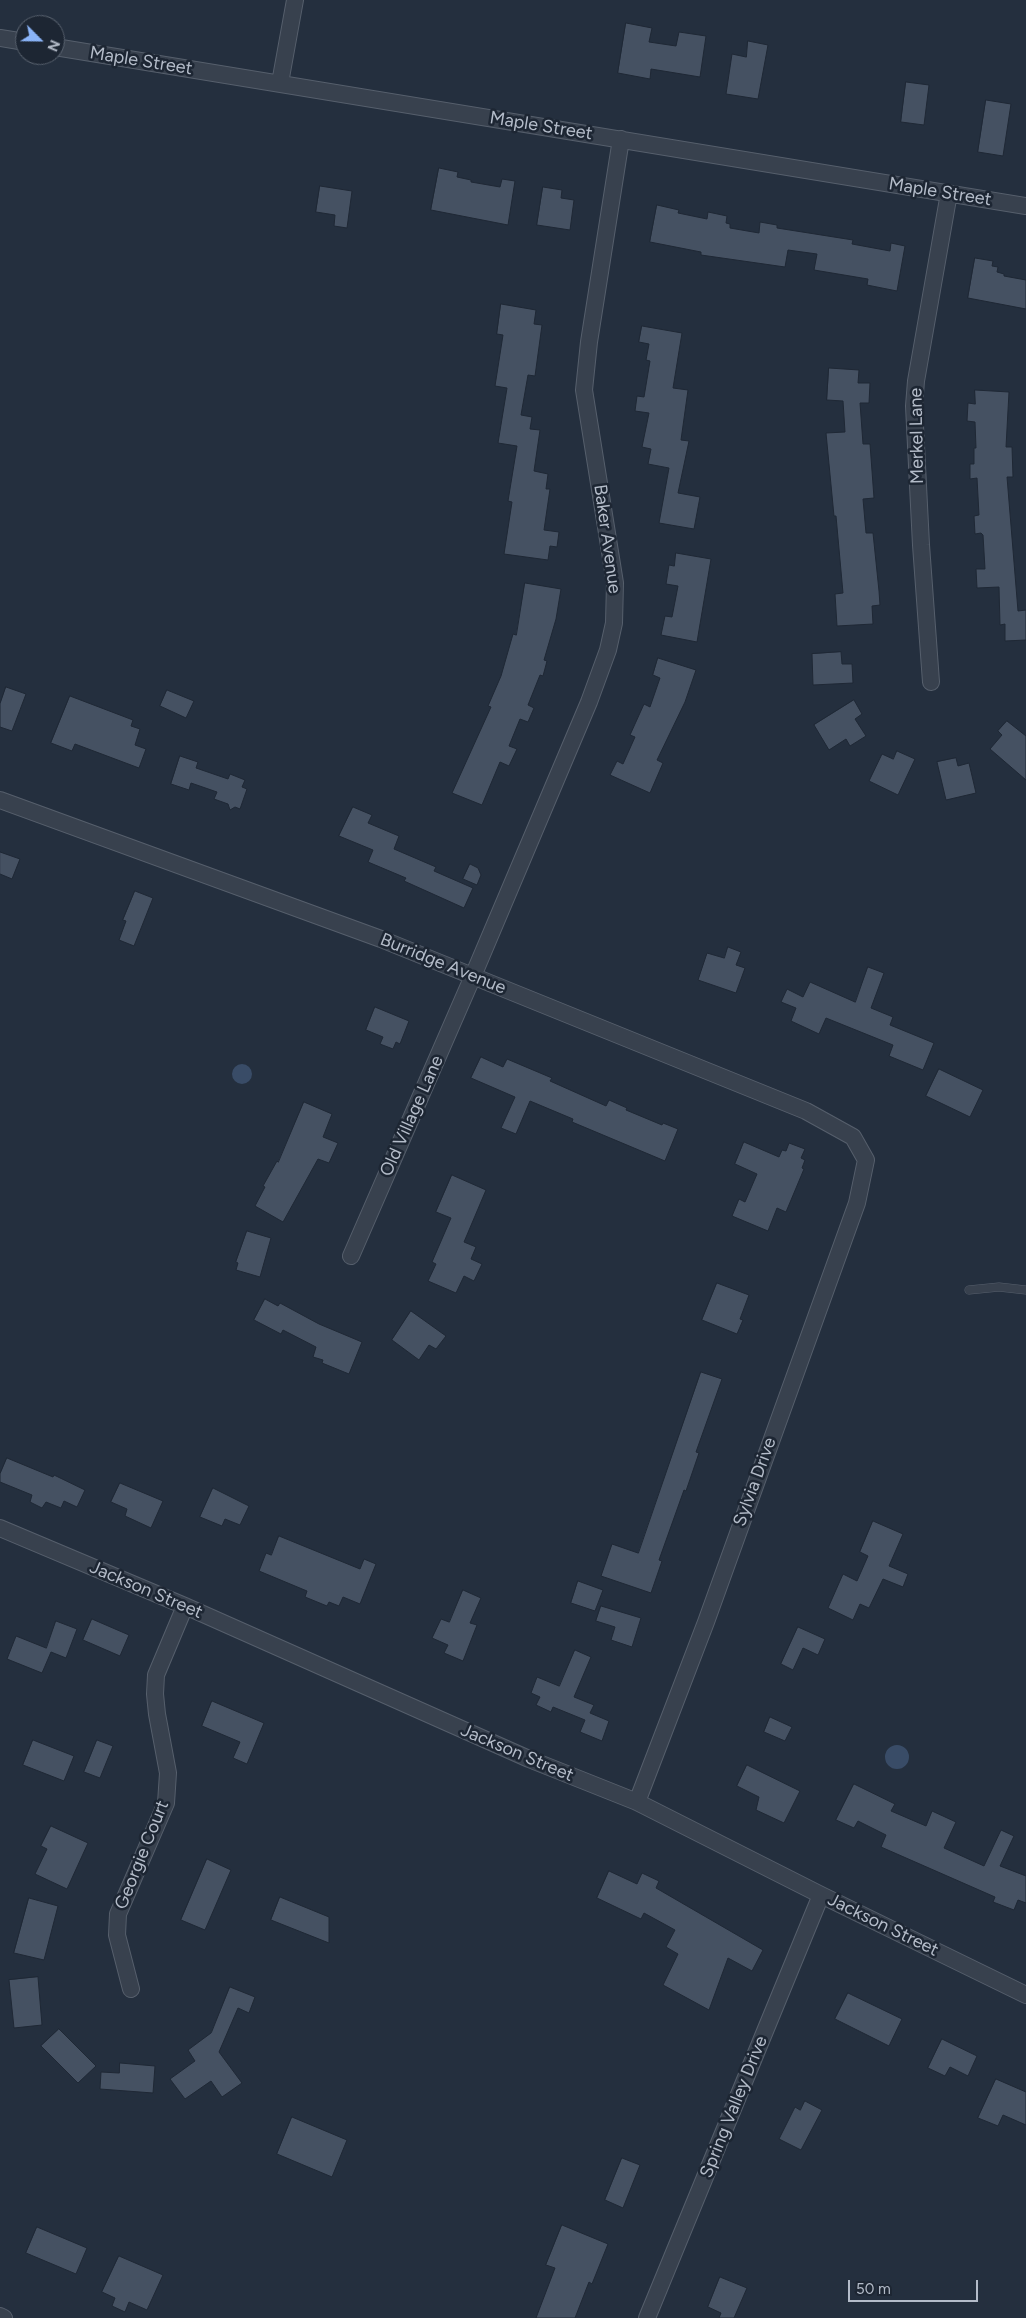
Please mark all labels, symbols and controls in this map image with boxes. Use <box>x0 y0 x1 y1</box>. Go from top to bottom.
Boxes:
north arrow <box>15 15 65 65</box>
text: N <box>43 37 63 54</box>
street label: Maple Street <box>88 42 194 80</box>
street label: Maple Street <box>488 107 594 145</box>
street label: Maple Street <box>887 173 993 211</box>
street label: Merkel Lane <box>905 388 929 484</box>
street label: Baker Avenue <box>589 483 625 595</box>
street label: Burridge Avenue <box>377 929 509 999</box>
street label: Old Village Lane <box>376 1052 448 1180</box>
street label: Sylvia Drive <box>729 1434 781 1530</box>
street label: Jackson Street <box>86 1556 206 1624</box>
street label: Jackson Street <box>457 1719 577 1787</box>
street label: Georgie Court <box>110 1797 174 1913</box>
street label: Jackson Street <box>824 1889 942 1961</box>
street label: Spring Valley Drive <box>696 2033 772 2181</box>
scale bar <box>851 2270 981 2302</box>
text: 50 m <box>856 2280 891 2298</box>

